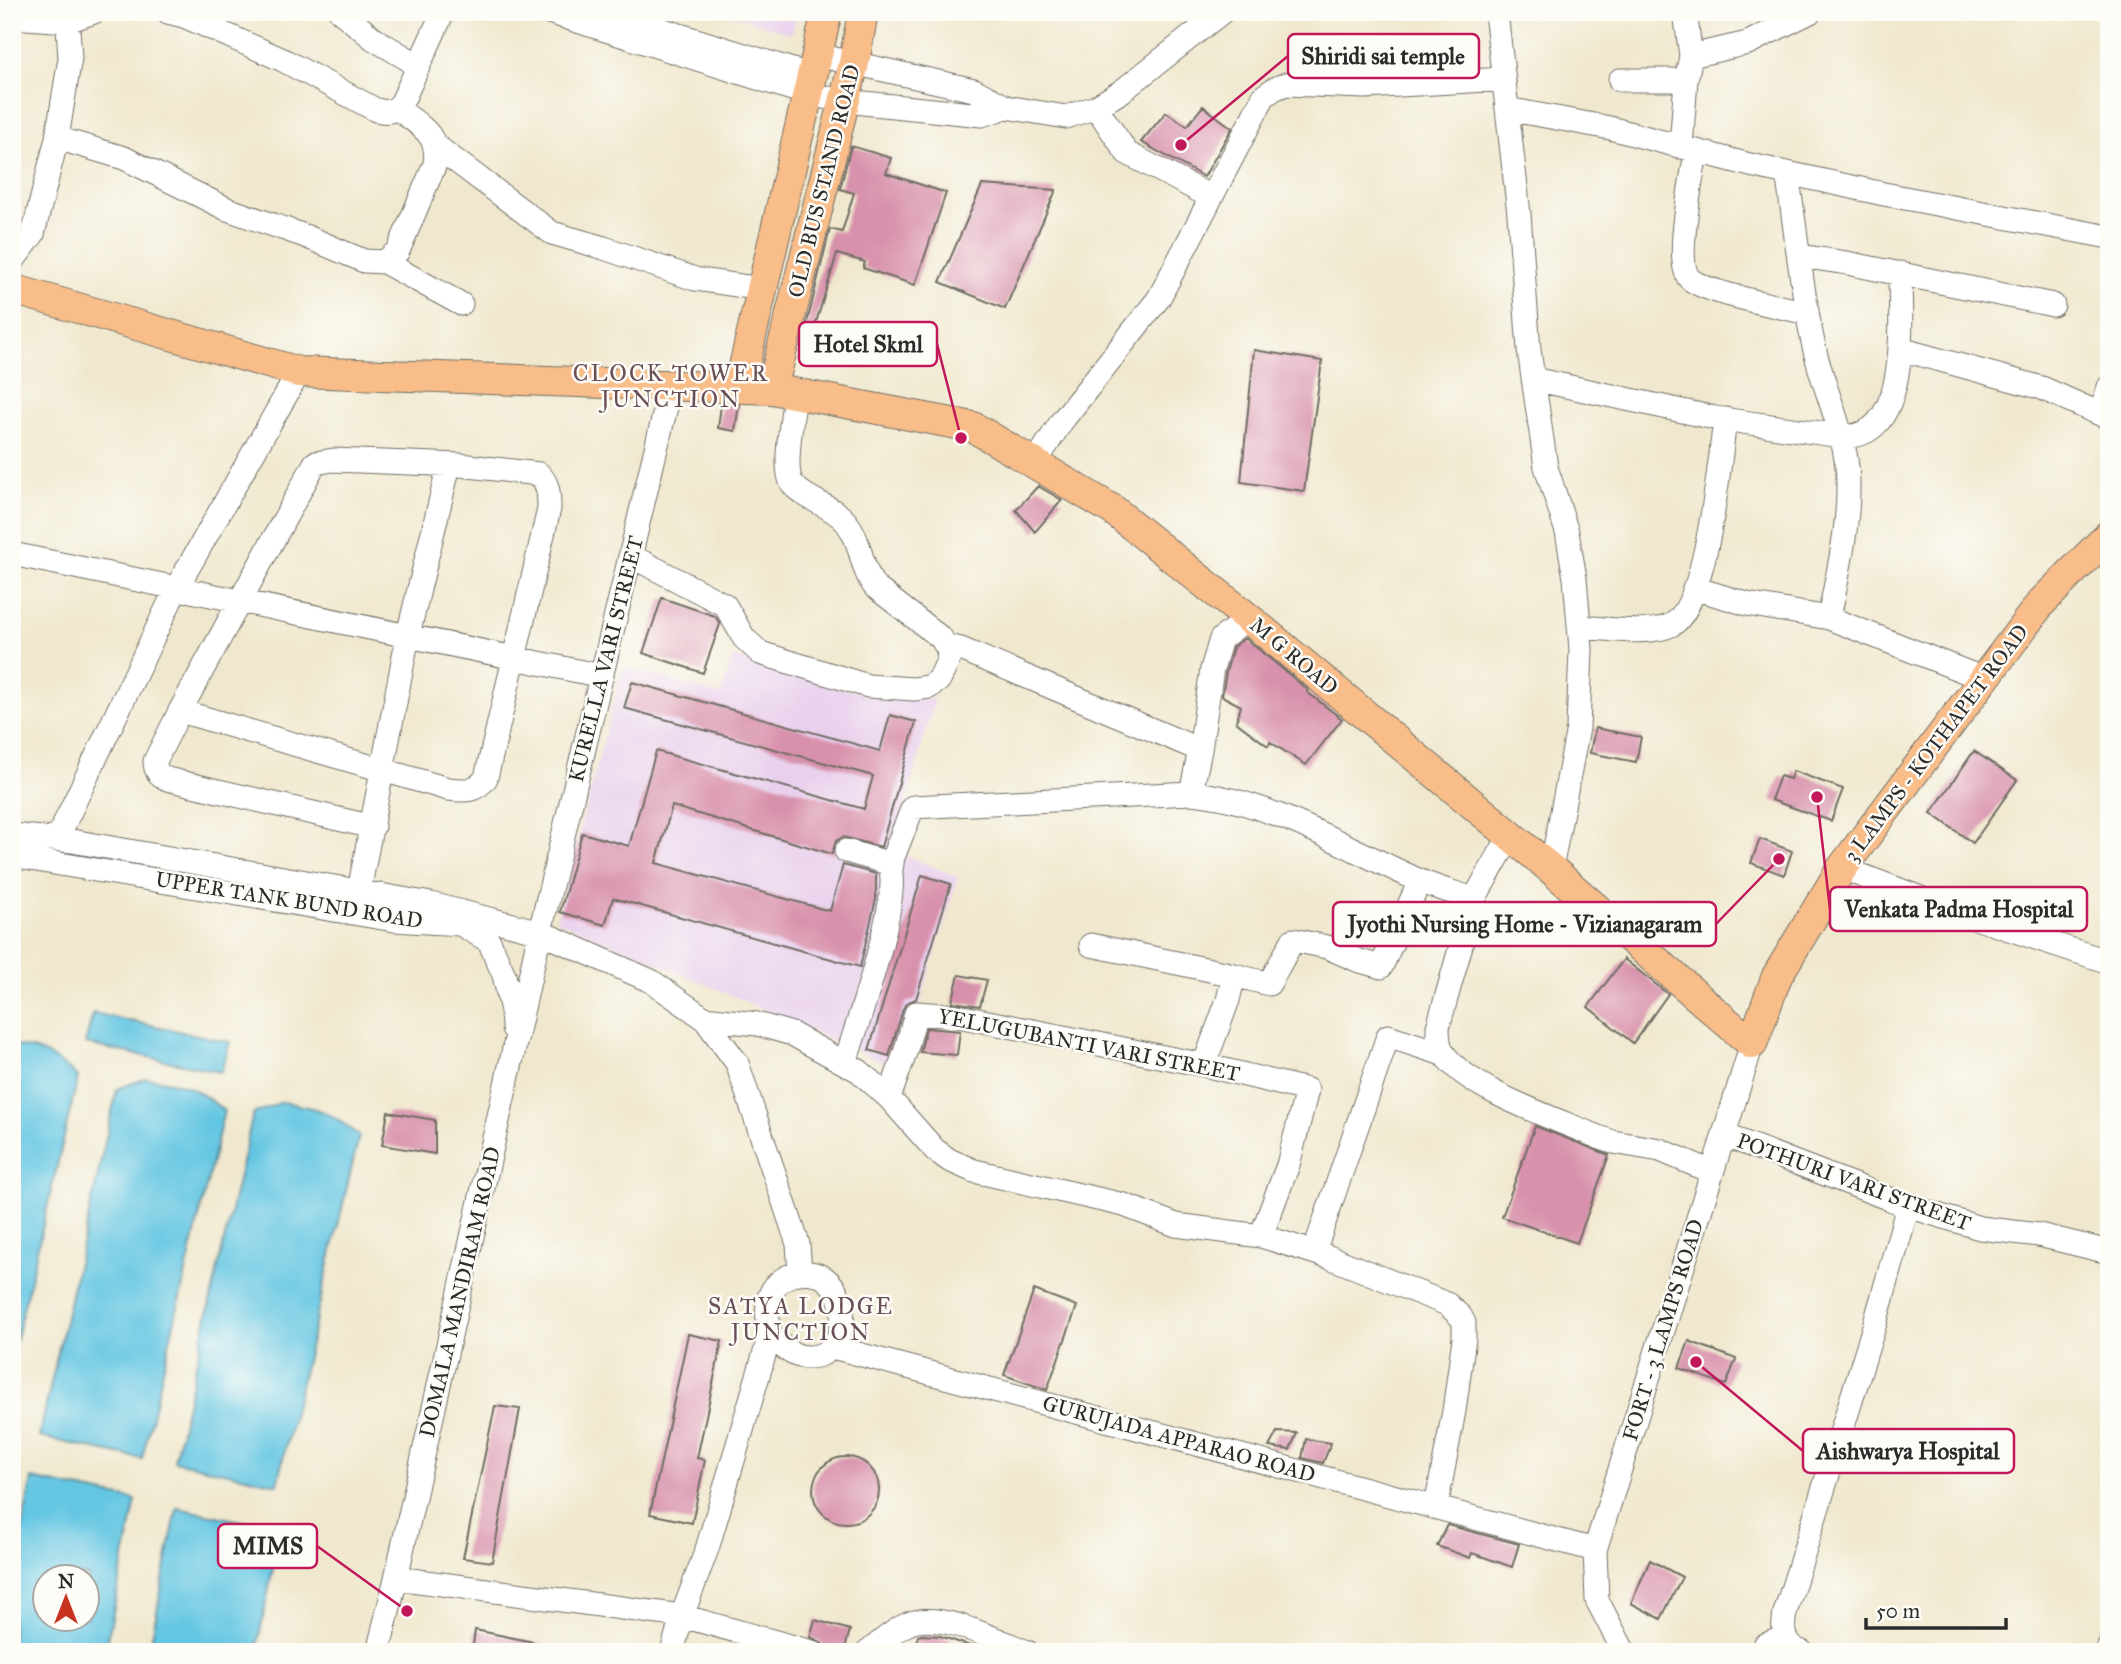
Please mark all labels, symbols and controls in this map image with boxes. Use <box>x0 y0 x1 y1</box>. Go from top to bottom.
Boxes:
callout: Shiridi sai temple <box>1288 34 1479 78</box>
text: Shiridi sai temple <box>1301 42 1465 71</box>
street label: OLD BUS STAND ROAD <box>782 62 866 300</box>
callout: Hotel Skml <box>799 322 937 366</box>
text: Hotel Skml <box>813 330 924 358</box>
district label: CLOCK TOWER JUNCTION <box>573 359 769 413</box>
street label: KURELLA VARI STREET <box>563 533 649 785</box>
street label: M G ROAD <box>1245 612 1343 700</box>
street label: 3 LAMPS - KOTHAPET ROAD <box>1838 619 2034 867</box>
street label: UPPER TANK BUND ROAD <box>153 866 425 934</box>
callout: Venkata Padma Hospital <box>1830 887 2087 931</box>
text: Venkata Padma Hospital <box>1843 895 2074 924</box>
callout: Jyothi Nursing Home - Vizianagaram <box>1333 902 1716 946</box>
text: Jyothi Nursing Home - Vizianagaram <box>1345 910 1703 939</box>
street label: YELUGUBANTI VARI STREET <box>936 1003 1242 1087</box>
street label: POTHURI VARI STREET <box>1734 1128 1974 1236</box>
street label: DOMALA MANDIRAM ROAD <box>414 1144 506 1440</box>
street label: FORT - 3 LAMPS ROAD <box>1617 1216 1709 1444</box>
district label: SATYA LODGE JUNCTION <box>708 1292 894 1346</box>
street label: GURUJADA APPARAO ROAD <box>1040 1390 1318 1488</box>
callout: Aishwarya Hospital <box>1803 1429 2014 1473</box>
text: Aishwarya Hospital <box>1814 1437 2000 1466</box>
callout: MIMS <box>218 1524 317 1568</box>
text: MIMS <box>233 1532 303 1560</box>
north arrow <box>32 1562 102 1632</box>
text: N <box>58 1570 74 1593</box>
scale bar <box>1866 1587 2006 1631</box>
text: 50 m <box>1876 1598 1921 1624</box>

